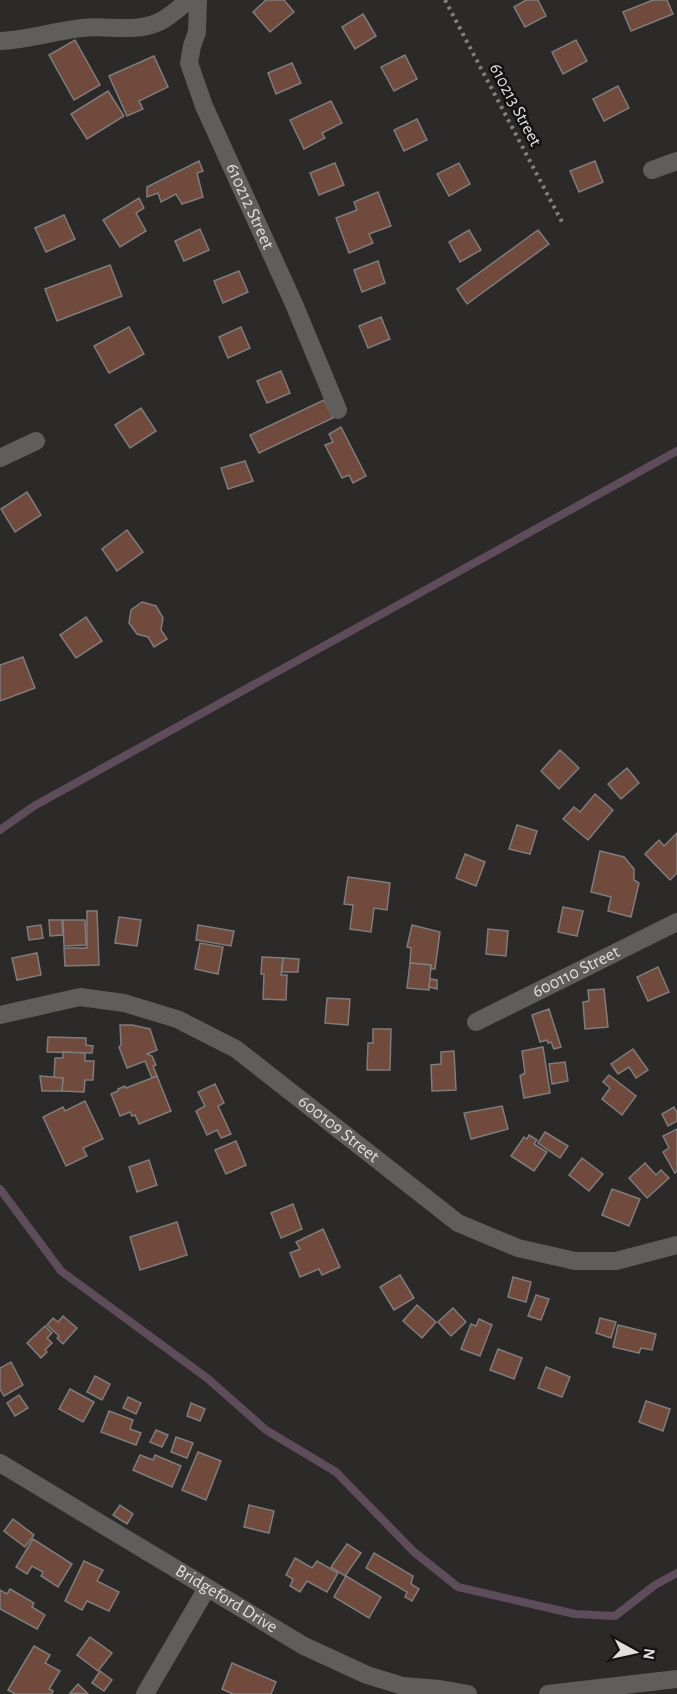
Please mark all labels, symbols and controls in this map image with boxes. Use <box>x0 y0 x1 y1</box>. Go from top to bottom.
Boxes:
street label: 610213 Street <box>486 60 544 150</box>
street label: 610212 Street <box>222 161 277 252</box>
street label: 600110 Street <box>530 943 623 1001</box>
street label: 600109 Street <box>295 1092 382 1166</box>
street label: Bridgeford Drive <box>172 1562 280 1637</box>
north arrow <box>605 1622 665 1682</box>
text: N <box>640 1647 658 1661</box>

